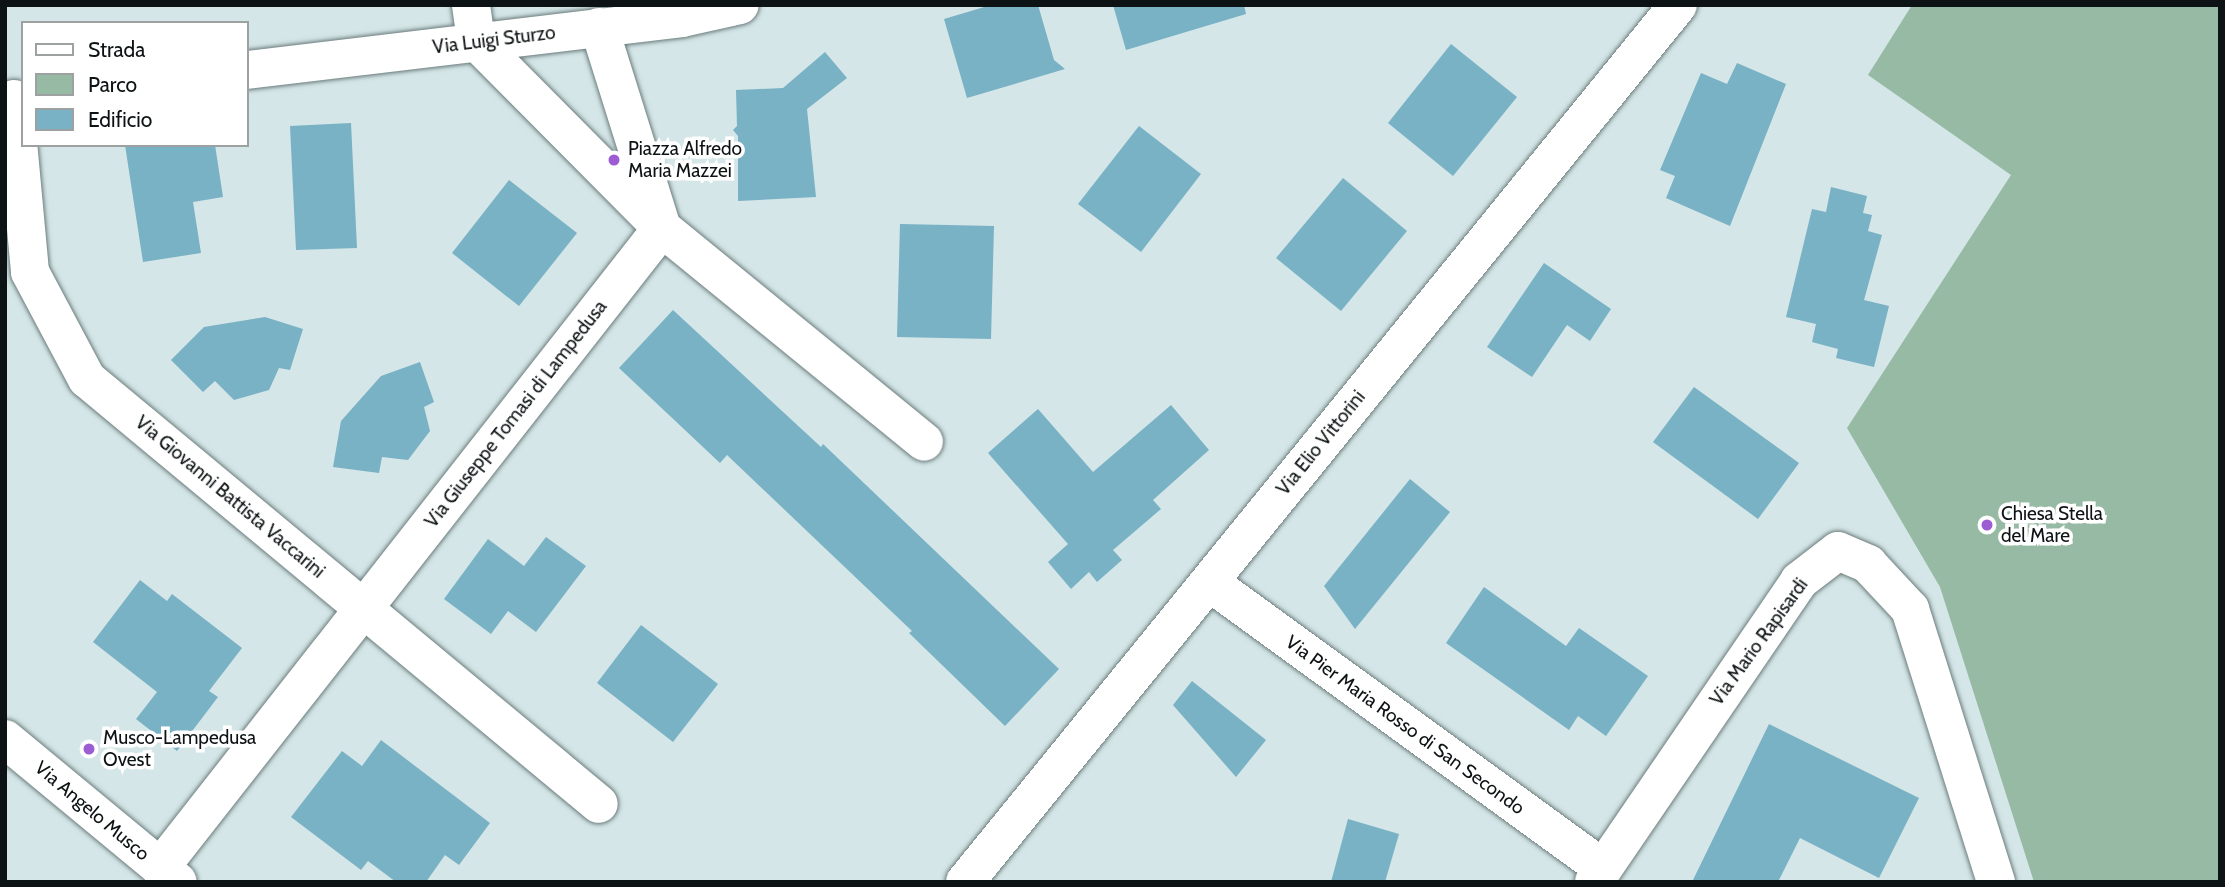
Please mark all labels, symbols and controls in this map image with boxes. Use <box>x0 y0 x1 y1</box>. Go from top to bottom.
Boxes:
legend <box>21 21 248 147</box>
street label: Via Luigi Sturzo <box>431 21 557 59</box>
text: Strada <box>88 37 145 62</box>
text: Parco <box>88 72 137 97</box>
text: Edificio <box>88 107 152 132</box>
place label: Piazza Alfredo Maria Mazzei <box>628 138 742 182</box>
marker: Piazza Alfredo Maria Mazzei <box>606 152 622 168</box>
street label: Via Giuseppe Tomasi di Lampedusa <box>420 296 612 532</box>
street label: Via Elio Vittorini <box>1272 386 1370 500</box>
street label: Via Giovanni Battista Vaccarini <box>131 411 329 583</box>
place label: Chiesa Stella del Mare <box>2001 503 2103 547</box>
marker: Chiesa Stella del Mare <box>1979 517 1995 533</box>
street label: Via Mario Rapisardi <box>1705 574 1813 710</box>
street label: Via Pier Maria Rosso di San Secondo <box>1281 631 1529 819</box>
place label: Musco-Lampedusa Ovest <box>103 727 256 771</box>
marker: Musco-Lampedusa Ovest <box>81 741 97 757</box>
street label: Via Angelo Musco <box>30 756 154 866</box>

